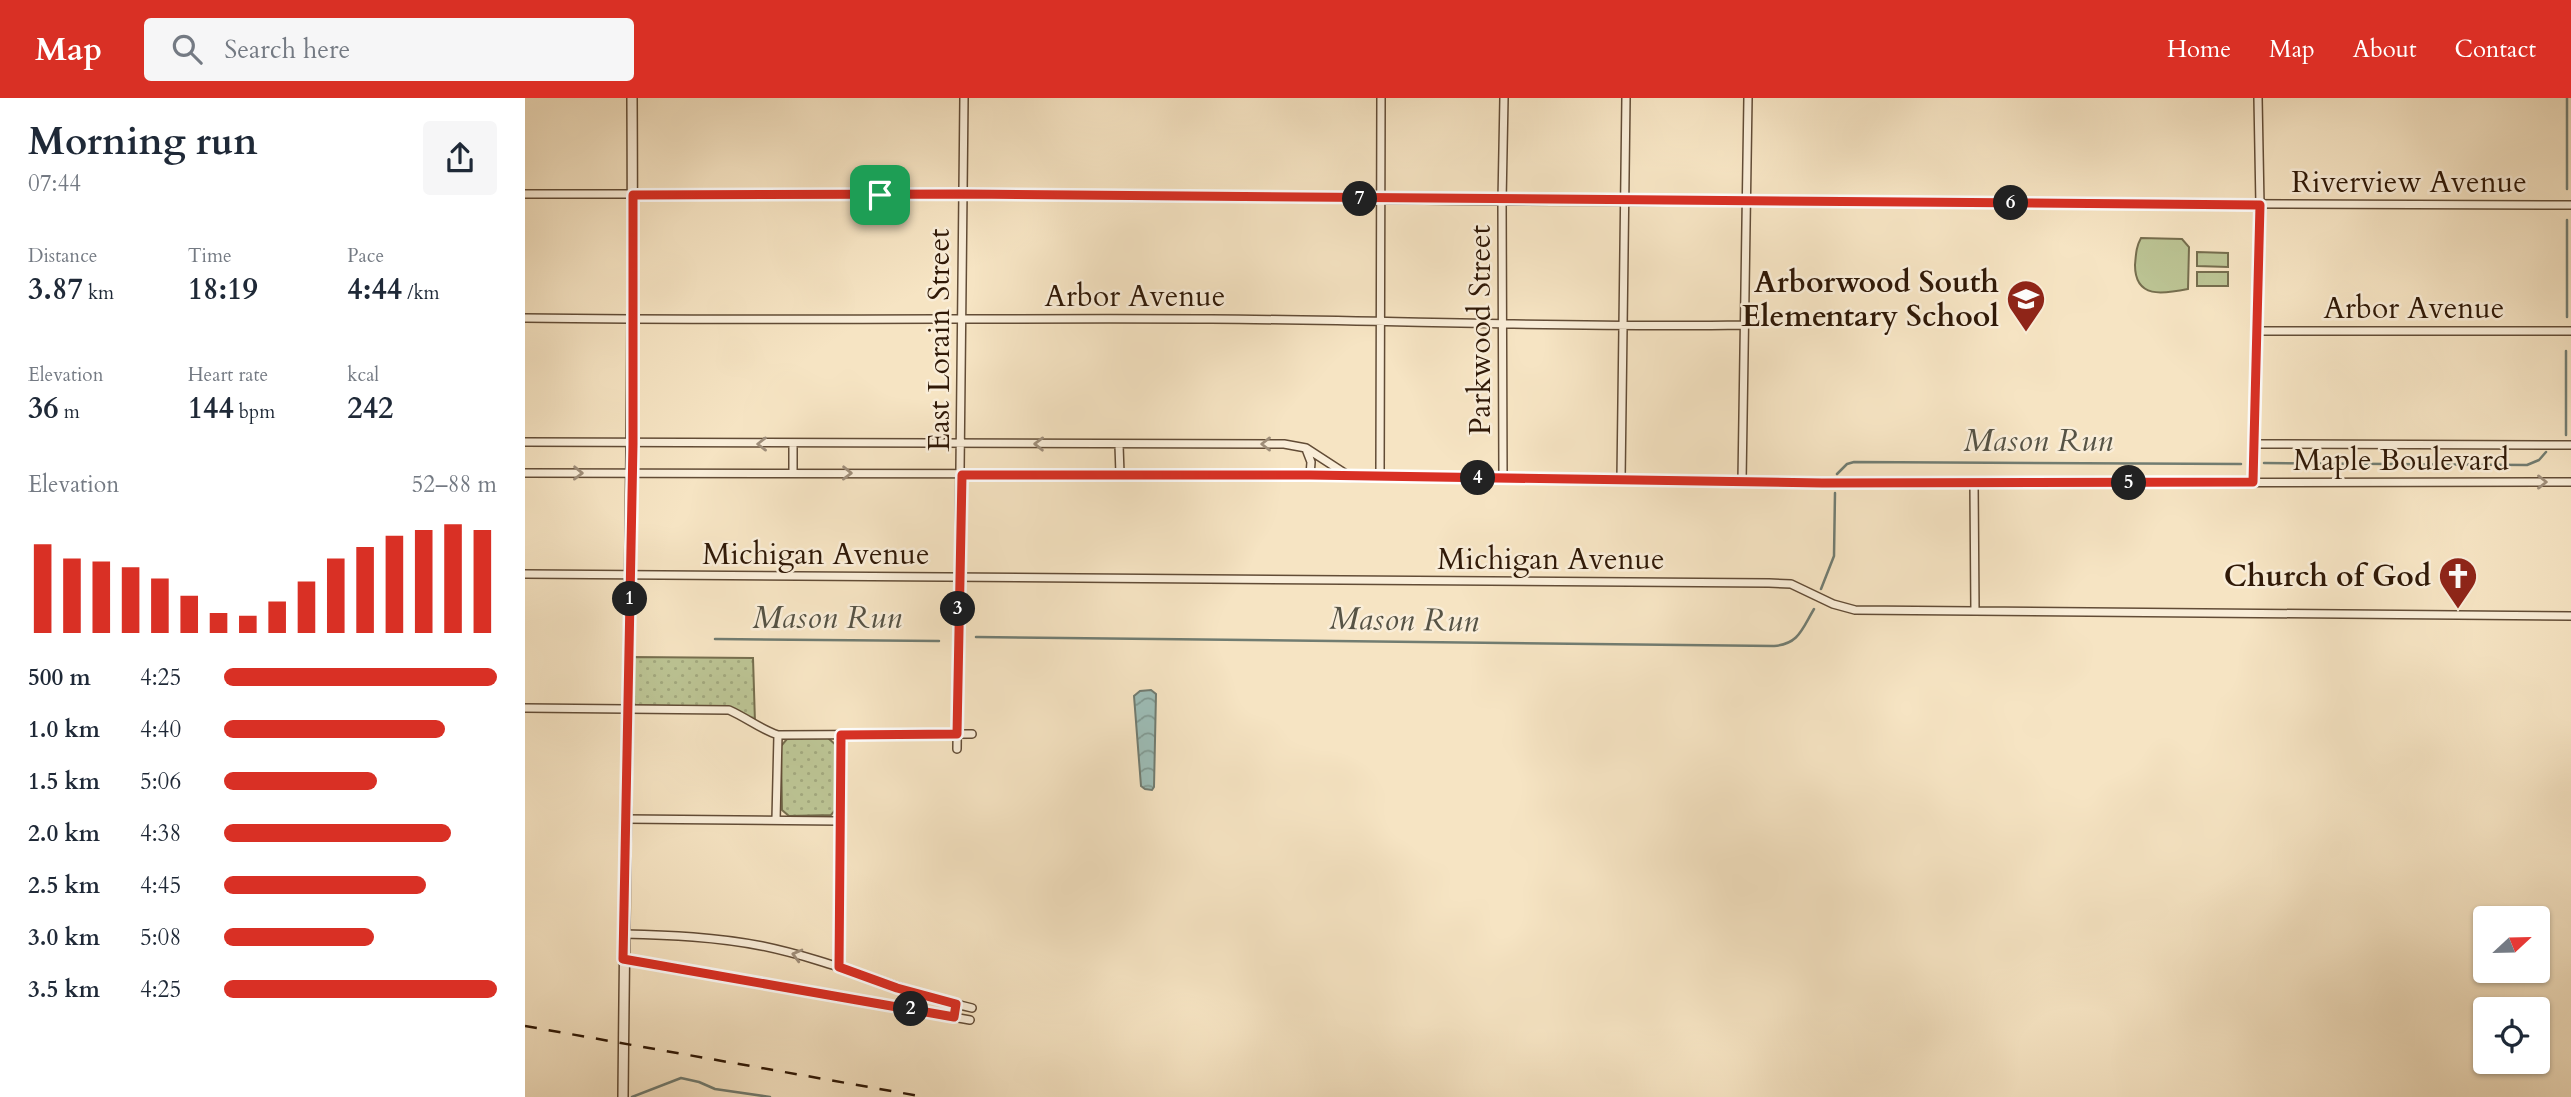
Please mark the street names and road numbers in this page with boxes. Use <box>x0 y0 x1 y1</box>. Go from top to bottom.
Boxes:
street label: Riverview Avenue <box>2291 162 2527 203</box>
street label: Parkwood Street <box>1460 224 1501 435</box>
street label: East Lorain Street <box>919 228 960 452</box>
street label: Arbor Avenue <box>1045 276 1225 317</box>
street label: Arbor Avenue <box>2324 288 2504 329</box>
street label: Maple Boulevard <box>2293 440 2509 481</box>
street label: Michigan Avenue <box>702 534 930 575</box>
street label: Michigan Avenue <box>1437 539 1665 580</box>

